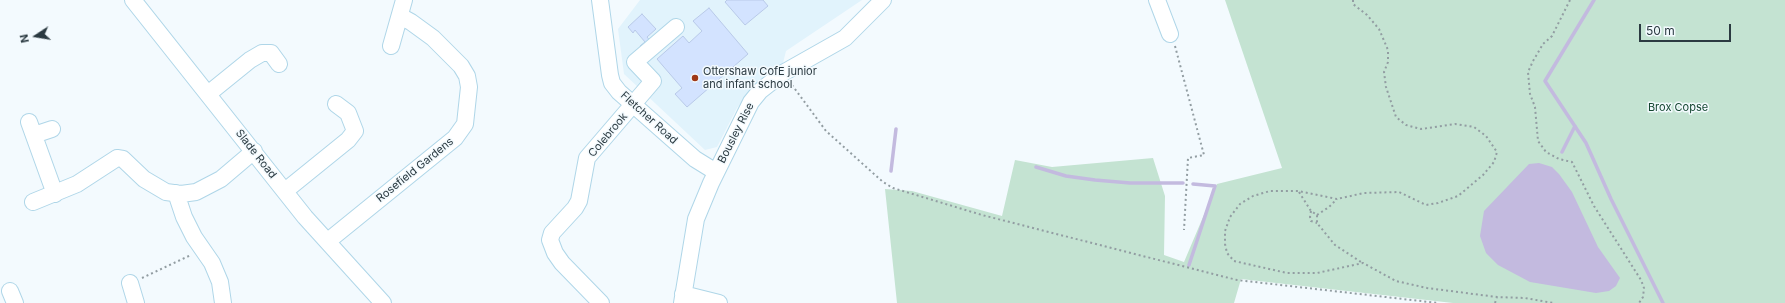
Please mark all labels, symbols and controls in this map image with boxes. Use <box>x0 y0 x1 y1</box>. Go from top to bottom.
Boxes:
north arrow <box>16 16 56 56</box>
scale bar <box>1641 16 1733 42</box>
text: 50 m <box>1646 23 1675 38</box>
text: N <box>17 33 32 44</box>
place label: Ottershaw CofE junior and infant school <box>703 65 817 91</box>
marker: Ottershaw CofE junior and infant school <box>690 73 700 83</box>
street label: Fletcher Road <box>618 89 680 147</box>
street label: Bousley Rise <box>715 101 757 165</box>
park label: Brox Copse <box>1648 101 1708 115</box>
street label: Colebrook <box>586 110 630 160</box>
street label: Slade Road <box>233 127 279 181</box>
street label: Rosefield Gardens <box>374 135 456 205</box>

